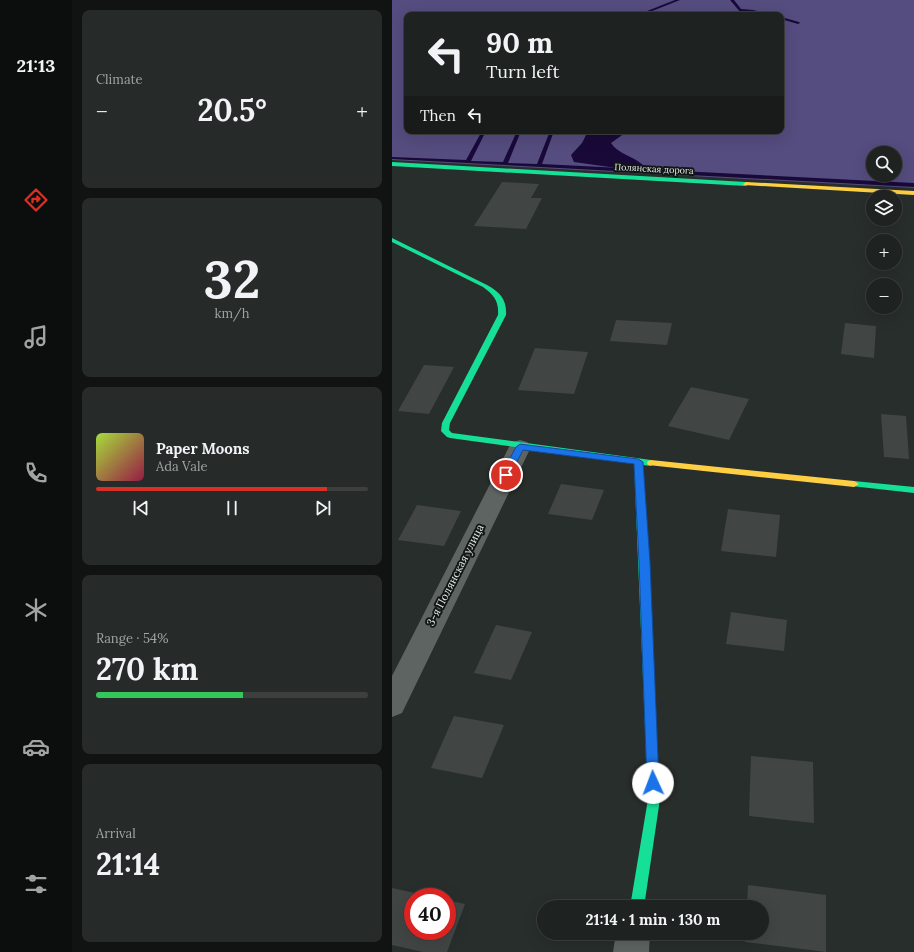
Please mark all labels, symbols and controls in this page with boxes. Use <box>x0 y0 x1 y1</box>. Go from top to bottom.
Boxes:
text: 90 m <box>486 25 553 61</box>
icon: left <box>420 28 472 80</box>
text: 21:13 <box>17 54 55 77</box>
text: Turn left <box>486 60 559 83</box>
text: Climate <box>96 71 143 88</box>
text: 20.5° <box>197 91 267 129</box>
text: − <box>96 97 108 125</box>
text: + <box>356 97 368 125</box>
icon: left <box>464 104 486 126</box>
text: Then <box>420 106 456 125</box>
map controls <box>866 146 902 314</box>
button: search <box>866 146 902 182</box>
street label: Полянская дорога <box>614 161 694 176</box>
icon: directions <box>22 186 50 214</box>
button: layers <box>866 190 902 226</box>
button: + <box>866 234 902 270</box>
text: 32 <box>204 246 260 312</box>
button: − <box>866 278 902 314</box>
text: km/h <box>214 305 250 322</box>
icon: music <box>22 323 50 351</box>
text: Paper Moons <box>156 439 250 458</box>
text: Ada Vale <box>156 458 208 475</box>
pin <box>489 458 523 492</box>
icon: phone <box>22 459 50 487</box>
icon: arrive <box>495 464 517 486</box>
icon: previous <box>130 497 152 519</box>
icon: pause <box>221 497 243 519</box>
icon: next <box>312 497 334 519</box>
street label: 3-я Полянская улица <box>423 522 487 628</box>
icon: climate <box>22 596 50 624</box>
text: Range · 54% <box>96 630 168 647</box>
text: 270 km <box>96 650 198 688</box>
icon: car <box>22 733 50 761</box>
position arrow <box>632 762 674 804</box>
text: Arrival <box>96 825 136 842</box>
text: 21:14 <box>96 845 160 883</box>
icon: filters <box>22 870 50 898</box>
speed limit sign: 40 <box>404 888 456 940</box>
text: 21:14 · 1 min · 130 m <box>586 910 720 929</box>

